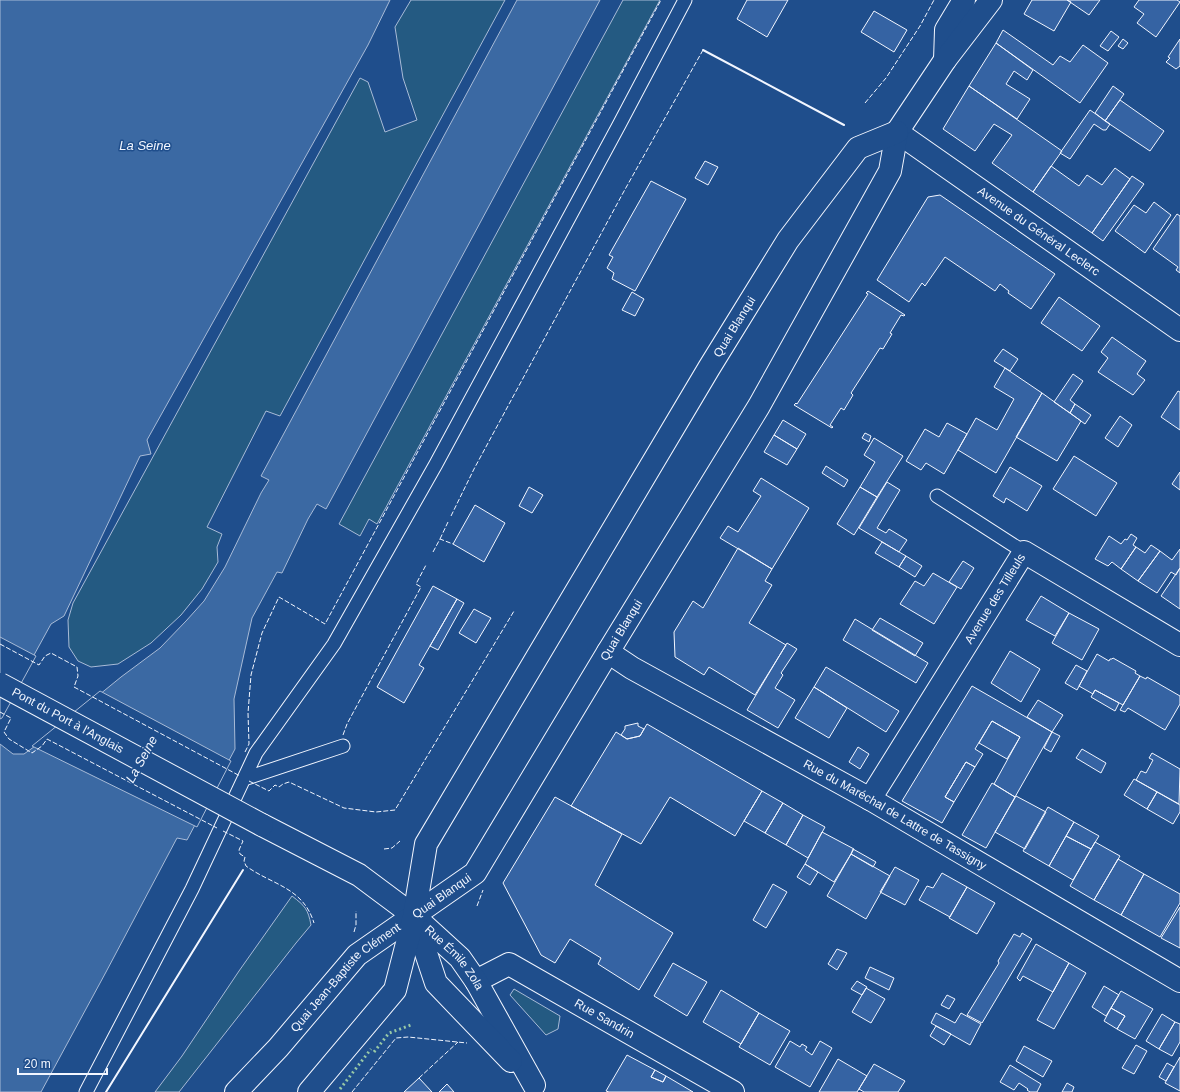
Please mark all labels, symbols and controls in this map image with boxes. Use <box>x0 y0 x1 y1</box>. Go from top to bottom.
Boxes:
water label: La Seine <box>119 138 171 153</box>
street label: Avenue du Général Leclerc <box>975 184 1102 279</box>
street label: Quai Blanqui <box>710 294 758 360</box>
street label: Avenue des Tilleuls <box>962 551 1028 646</box>
street label: Quai Blanqui <box>597 597 645 663</box>
street label: Pont du Port à l'Anglais <box>10 685 126 756</box>
water label: La Seine <box>122 733 160 785</box>
street label: Rue du Maréchal de Lattre de Tassigny <box>801 757 989 873</box>
street label: Quai Blanqui <box>409 871 474 922</box>
street label: Quai Jean-Baptiste Clément <box>288 920 404 1035</box>
street label: Rue Émile Zola <box>422 922 487 993</box>
street label: Rue Sandrin <box>572 996 637 1041</box>
scale bar <box>18 1050 107 1076</box>
text: 20 m <box>24 1057 51 1071</box>

